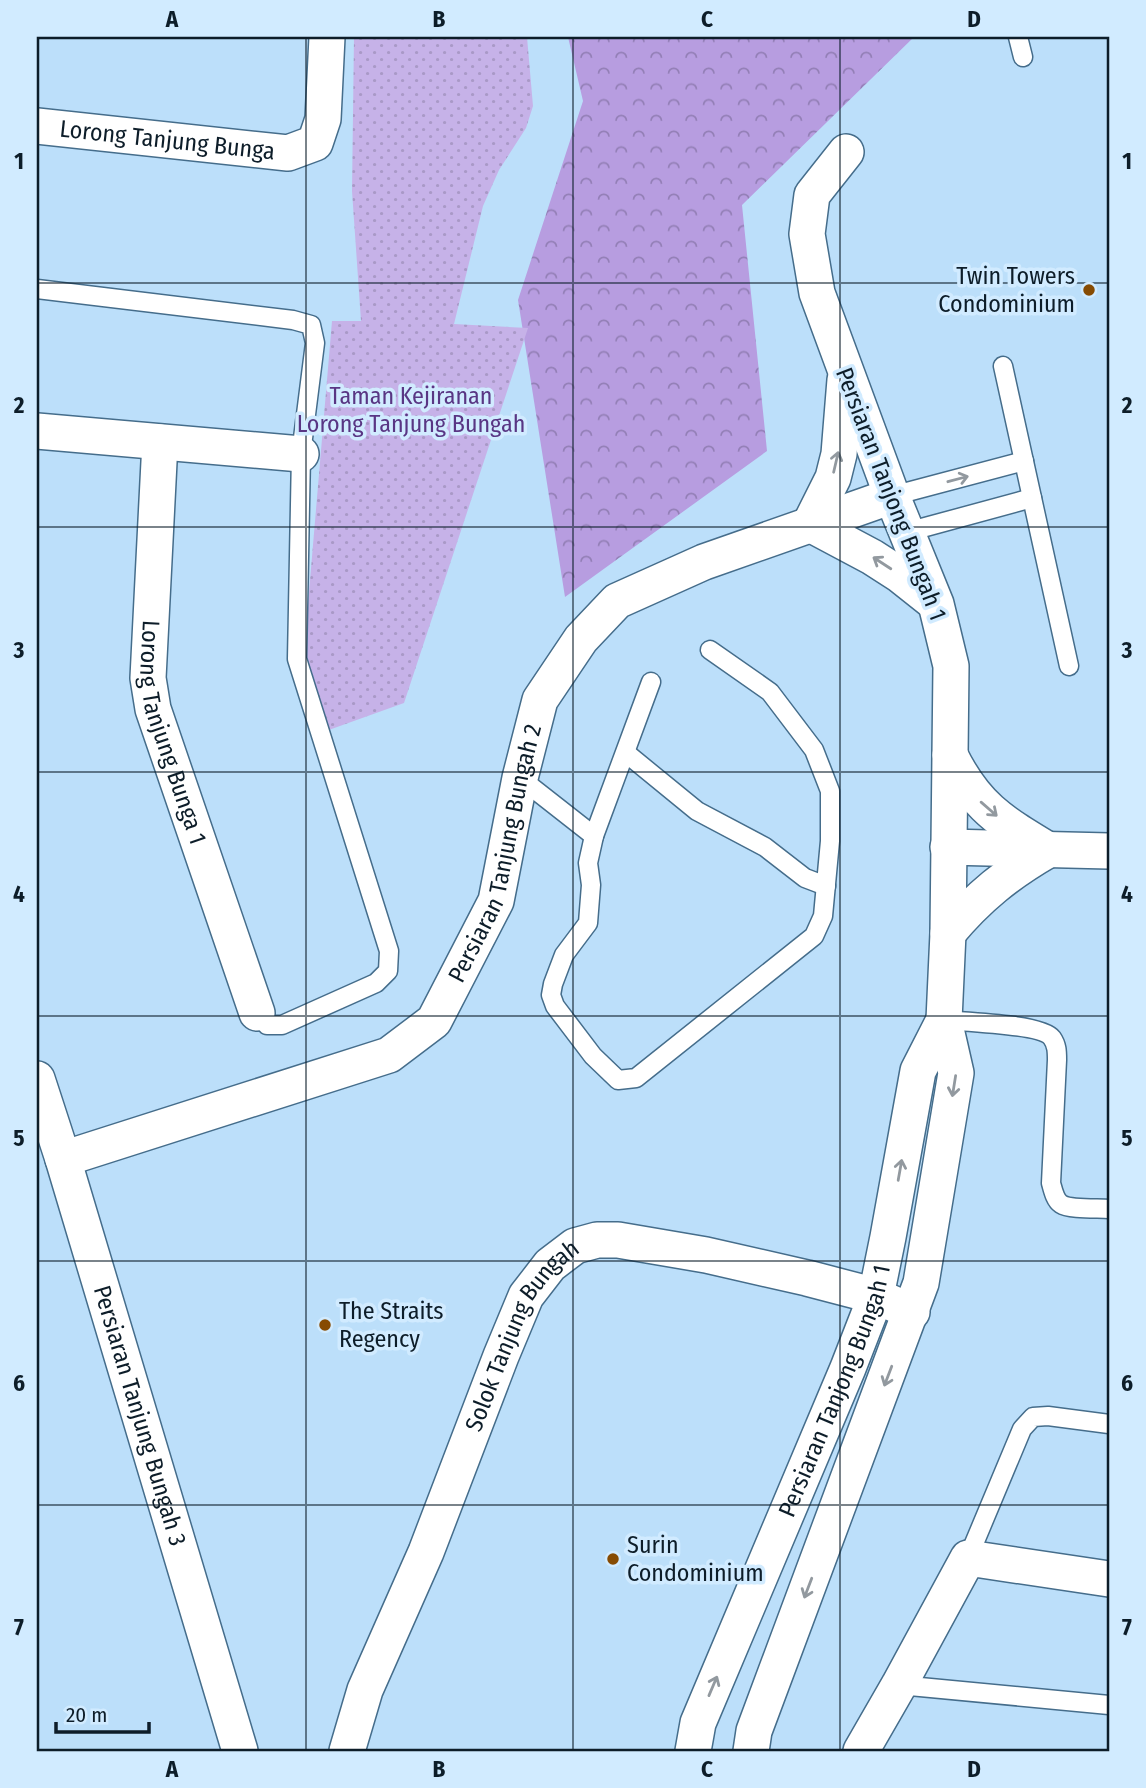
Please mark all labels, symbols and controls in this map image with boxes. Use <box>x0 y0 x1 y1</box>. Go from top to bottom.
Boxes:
text: A <box>165 5 179 33</box>
text: B <box>433 5 446 33</box>
text: C <box>701 5 713 33</box>
text: D <box>967 5 981 33</box>
street label: Lorong Tanjung Bunga <box>58 115 276 165</box>
text: 1 <box>14 147 24 175</box>
text: 1 <box>1122 147 1132 175</box>
place label: Twin Towers Condominium <box>938 262 1075 318</box>
marker: Twin Towers Condominium <box>1081 282 1097 298</box>
street label: Persiaran Tanjong Bungah 1 <box>830 364 952 624</box>
park label: Taman Kejiranan Lorong Tanjung Bungah <box>297 382 525 438</box>
text: 2 <box>13 391 25 419</box>
text: 2 <box>1121 391 1133 419</box>
one-way arrow <box>830 451 844 474</box>
one-way arrow <box>946 472 969 485</box>
one-way arrow <box>873 556 892 570</box>
street label: Lorong Tanjung Bunga 1 <box>134 619 212 848</box>
text: 3 <box>13 636 25 664</box>
text: 3 <box>1121 636 1133 664</box>
street label: Persiaran Tanjung Bungah 2 <box>442 721 547 987</box>
one-way arrow <box>979 801 997 817</box>
text: 4 <box>13 880 25 908</box>
text: 4 <box>1121 880 1133 908</box>
one-way arrow <box>947 1074 960 1097</box>
text: 5 <box>13 1124 25 1152</box>
text: 5 <box>1121 1124 1133 1152</box>
one-way arrow <box>894 1159 907 1182</box>
street label: Solok Tanjung Bungah <box>460 1234 584 1435</box>
street label: Persiaran Tanjong Bungah 1 <box>773 1263 896 1521</box>
street label: Persiaran Tanjung Bungah 3 <box>88 1282 192 1549</box>
place label: The Straits Regency <box>339 1297 444 1353</box>
marker: The Straits Regency <box>317 1317 333 1333</box>
one-way arrow <box>881 1364 893 1386</box>
text: 6 <box>13 1369 25 1397</box>
text: 6 <box>1121 1369 1133 1397</box>
place label: Surin Condominium <box>627 1531 764 1587</box>
marker: Surin Condominium <box>605 1551 621 1567</box>
one-way arrow <box>800 1577 813 1599</box>
text: 7 <box>14 1613 24 1641</box>
text: 7 <box>1122 1613 1132 1641</box>
one-way arrow <box>707 1676 720 1698</box>
scale bar <box>56 1690 149 1734</box>
text: 20 m <box>66 1702 107 1728</box>
text: A <box>165 1755 179 1783</box>
text: B <box>433 1755 446 1783</box>
text: C <box>701 1755 713 1783</box>
text: D <box>967 1755 981 1783</box>

